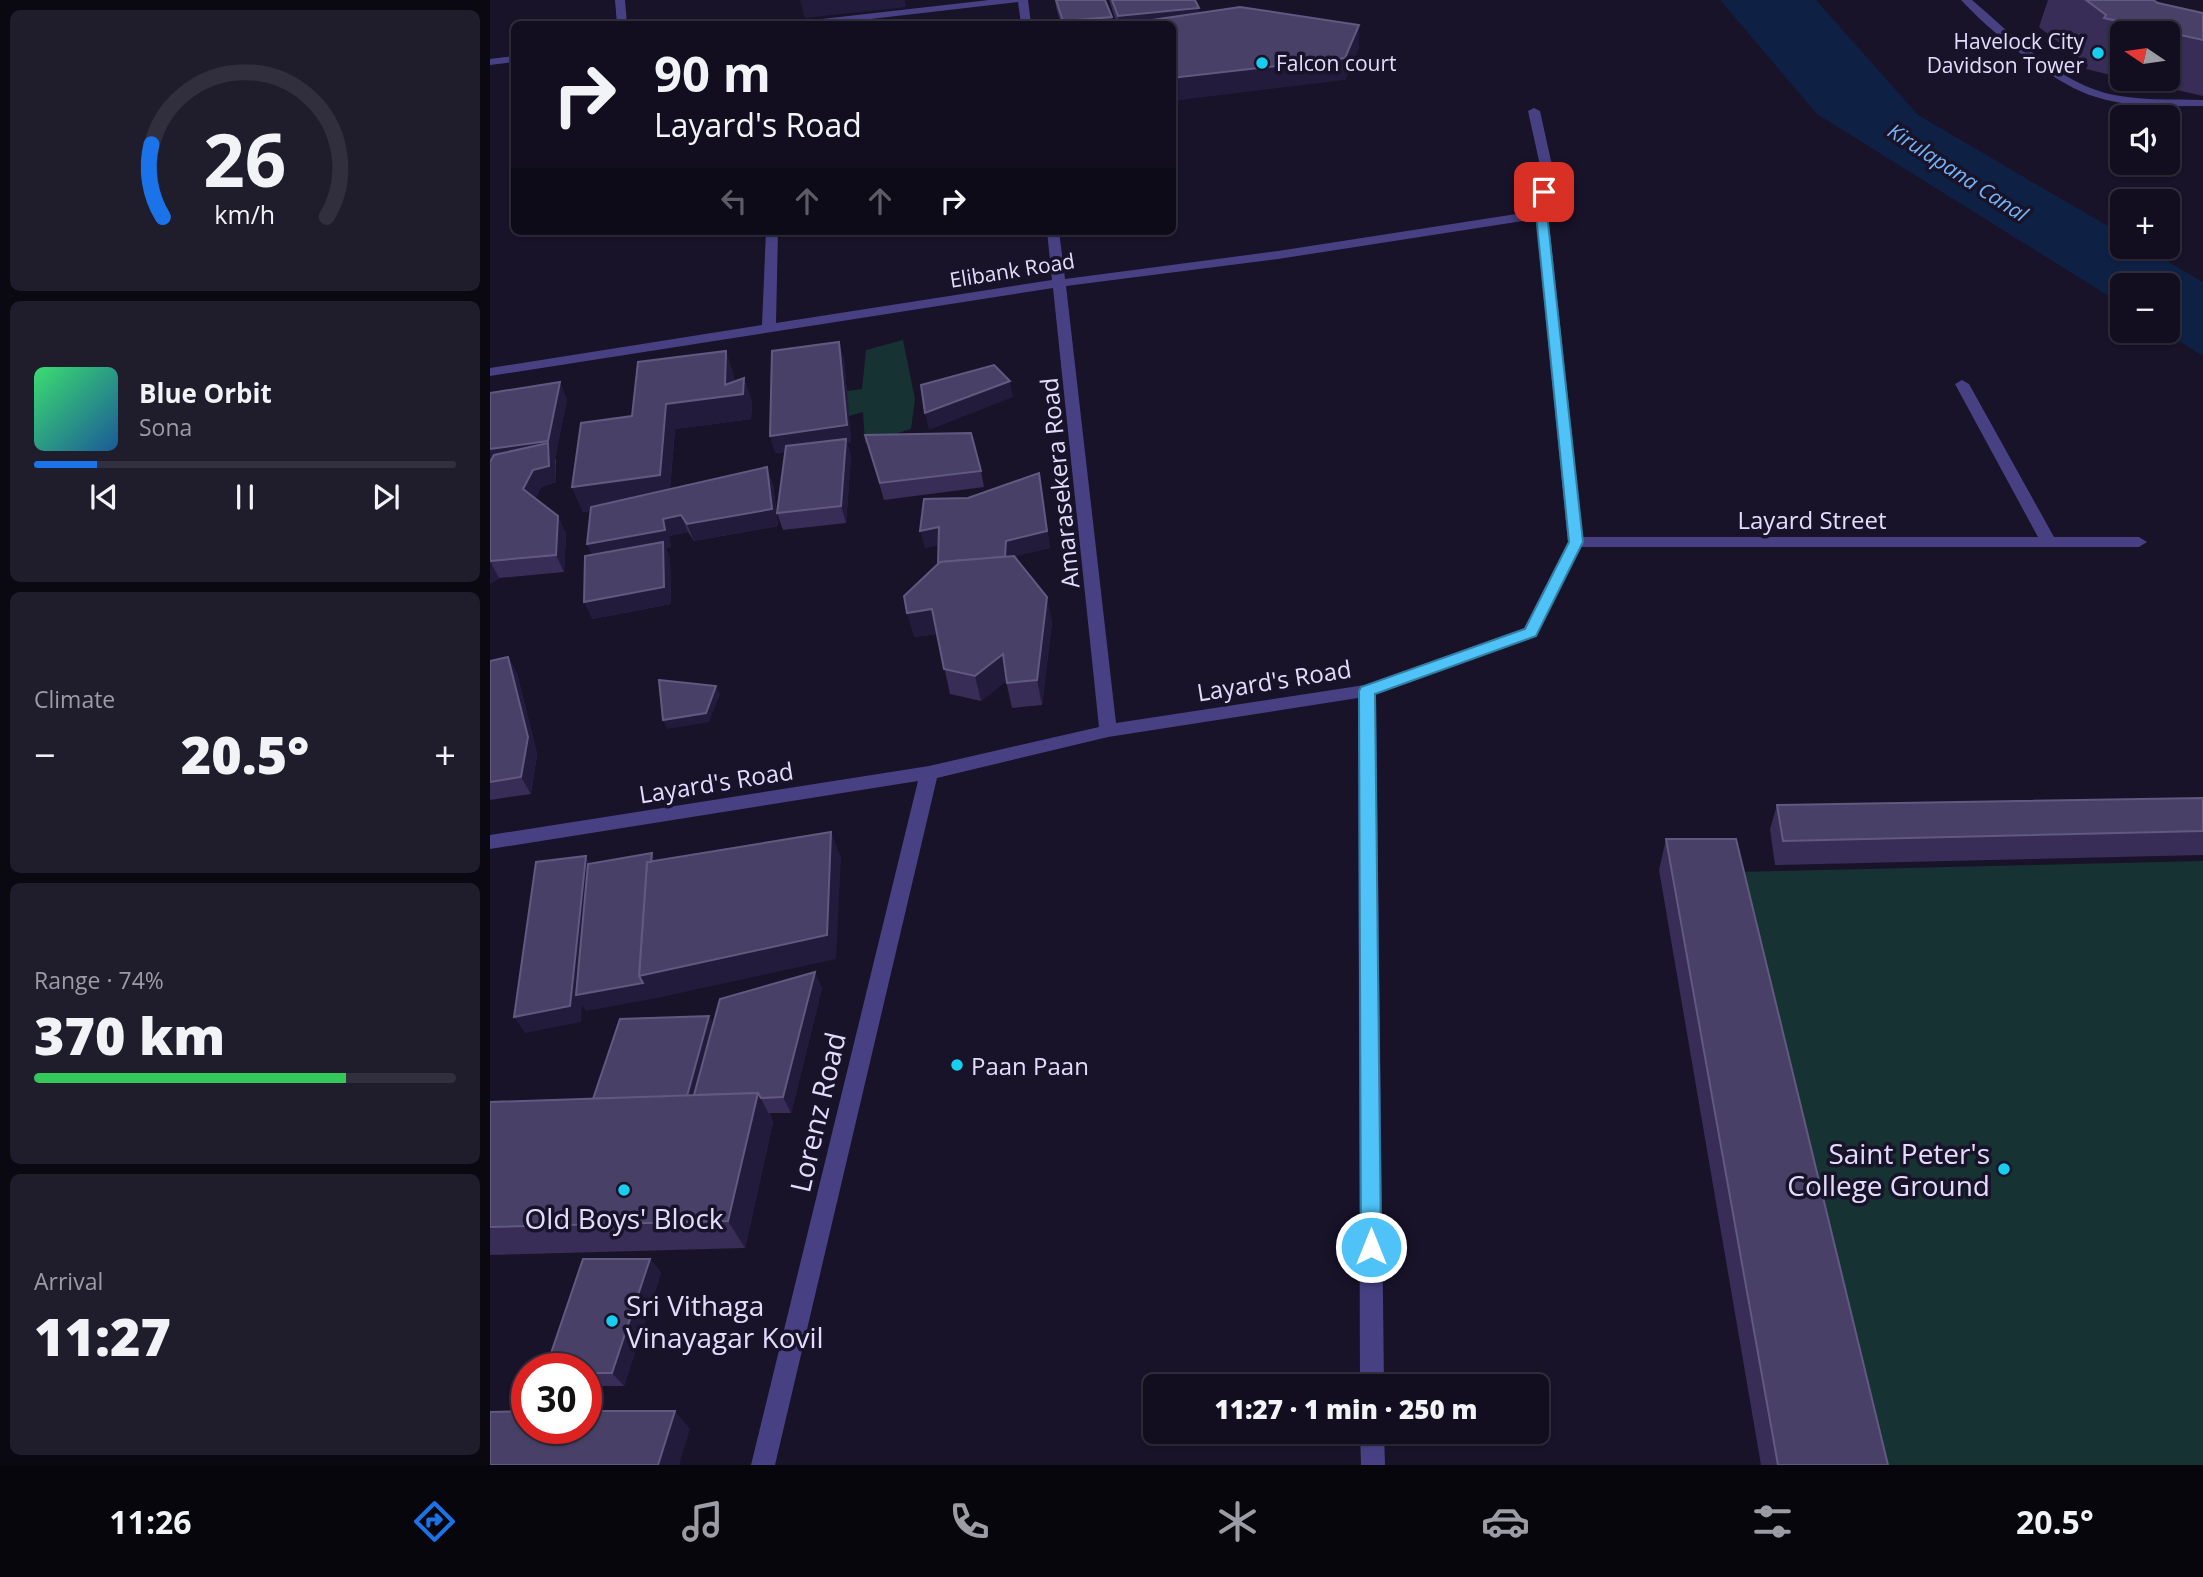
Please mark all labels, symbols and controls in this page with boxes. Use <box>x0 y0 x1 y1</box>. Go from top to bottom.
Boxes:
north arrow <box>2110 21 2180 91</box>
map controls <box>2110 21 2180 343</box>
place label: Havelock City Davidson Tower <box>1927 27 2084 79</box>
text: 90 m <box>654 40 771 106</box>
marker: Havelock City Davidson Tower <box>2090 45 2106 61</box>
icon: right <box>539 49 630 140</box>
place label: Falcon court <box>1276 49 1396 77</box>
marker: Falcon court <box>1254 55 1270 71</box>
text: Layard's Road <box>654 103 862 146</box>
button: sound <box>2110 105 2180 175</box>
text: 26 <box>203 109 287 208</box>
water label: Kirulapana Canal <box>1883 116 2034 228</box>
pin <box>1514 162 1574 222</box>
icon: arrive <box>1525 173 1563 211</box>
icon: left <box>715 182 753 220</box>
icon: ahead <box>788 182 826 220</box>
icon: ahead <box>861 182 899 220</box>
icon: right <box>934 182 972 220</box>
button: + <box>2110 189 2180 259</box>
text: km/h <box>215 196 275 230</box>
street label: Elibank Road <box>947 246 1077 294</box>
button: − <box>2110 273 2180 343</box>
text: Blue Orbit <box>139 375 272 411</box>
street label: Amarasekera Road <box>1032 376 1086 590</box>
text: Sona <box>139 411 192 443</box>
icon: previous <box>85 478 123 516</box>
icon: pause <box>226 478 264 516</box>
icon: next <box>367 478 405 516</box>
street label: Layard Street <box>1738 503 1886 536</box>
street label: Layard's Road <box>1194 652 1354 708</box>
text: Climate <box>34 683 115 715</box>
text: 20.5° <box>181 718 309 789</box>
text: − <box>34 728 56 780</box>
text: + <box>434 728 456 780</box>
street label: Layard's Road <box>636 754 796 810</box>
text: Range · 74% <box>34 964 164 996</box>
text: 370 km <box>34 999 225 1070</box>
street label: Lorenz Road <box>780 1028 854 1196</box>
place label: Paan Paan <box>971 1049 1089 1082</box>
marker: Paan Paan <box>949 1057 965 1073</box>
place label: Saint Peter's College Ground <box>1787 1134 1990 1204</box>
marker: Saint Peter's College Ground <box>1996 1161 2012 1177</box>
marker: Old Boys' Block <box>616 1182 632 1198</box>
place label: Old Boys' Block <box>524 1199 724 1237</box>
position arrow <box>1334 1210 1408 1284</box>
text: Arrival <box>34 1265 103 1297</box>
place label: Sri Vithaga Vinayagar Kovil <box>626 1286 824 1356</box>
text: 11:27 <box>34 1300 171 1371</box>
marker: Sri Vithaga Vinayagar Kovil <box>604 1313 620 1329</box>
speed limit sign: 30 <box>511 1353 602 1444</box>
text: 11:27 · 1 min · 250 m <box>1215 1391 1477 1427</box>
icon: directions <box>410 1497 459 1546</box>
icon: music <box>678 1497 727 1546</box>
icon: phone <box>945 1497 994 1546</box>
icon: climate <box>1213 1497 1262 1546</box>
icon: car <box>1481 1497 1530 1546</box>
icon: filters <box>1748 1497 1797 1546</box>
text: 11:26 <box>109 1500 192 1543</box>
text: 20.5° <box>2016 1500 2094 1543</box>

